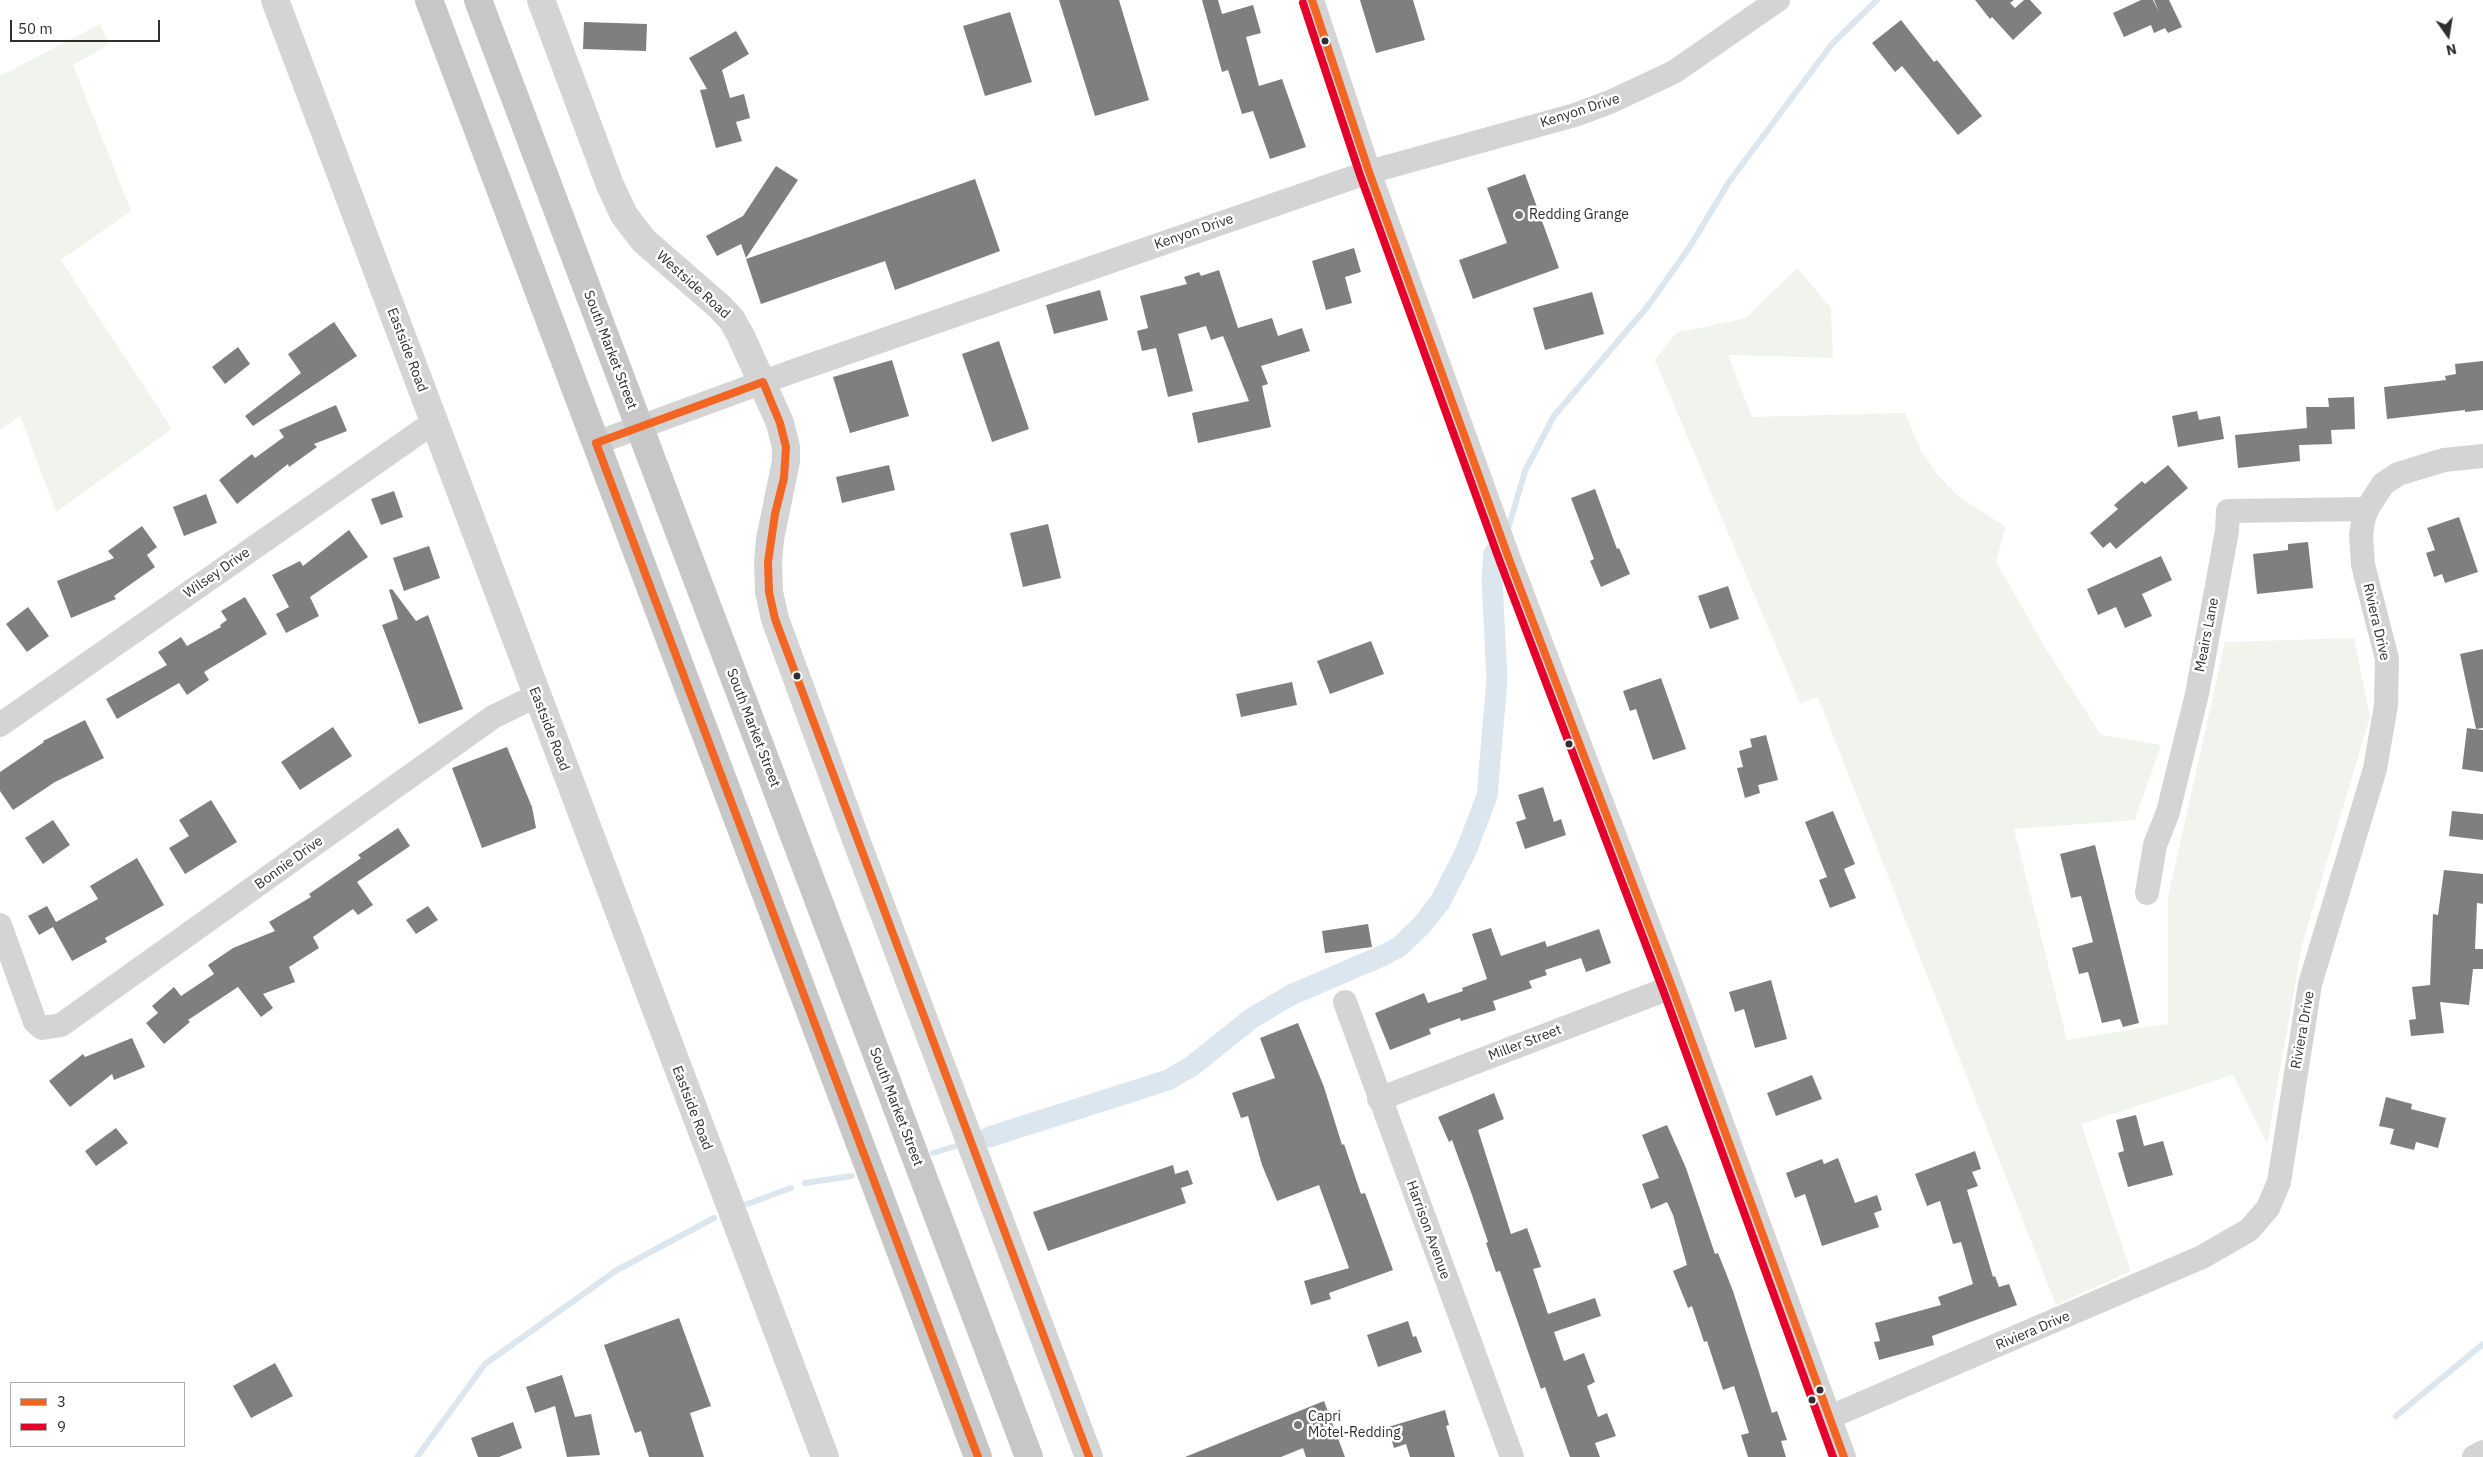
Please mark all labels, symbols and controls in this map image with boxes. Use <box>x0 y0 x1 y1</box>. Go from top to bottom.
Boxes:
scale bar <box>12 10 162 42</box>
north arrow <box>2423 10 2473 60</box>
text: 50 m <box>18 19 53 38</box>
unlabelled marker <box>1320 36 1330 46</box>
text: N <box>2444 40 2458 60</box>
street label: Kenyon Drive <box>1538 90 1622 132</box>
place label: Redding Grange <box>1529 207 1629 223</box>
marker: Redding Grange <box>1513 209 1525 221</box>
street label: Kenyon Drive <box>1152 211 1236 253</box>
street label: Westside Road <box>653 248 733 322</box>
street label: South Market Street <box>580 288 640 412</box>
street label: Eastside Road <box>383 305 431 395</box>
street label: Wilsey Drive <box>181 544 253 602</box>
street label: Riviera Drive <box>2359 582 2393 662</box>
street label: Meairs Lane <box>2192 596 2222 674</box>
street label: South Market Street <box>723 666 783 790</box>
unlabelled marker <box>792 671 802 681</box>
street label: Eastside Road <box>525 684 573 774</box>
unlabelled marker <box>1564 739 1574 749</box>
street label: Bonnie Drive <box>252 833 326 893</box>
street label: Riviera Drive <box>2288 990 2318 1070</box>
street label: Miller Street <box>1486 1021 1564 1065</box>
street label: South Market Street <box>866 1045 926 1169</box>
street label: Eastside Road <box>668 1063 716 1153</box>
street label: Harrison Avenue <box>1402 1178 1454 1282</box>
street label: Riviera Drive <box>1993 1308 2073 1354</box>
legend <box>10 1382 185 1447</box>
unlabelled marker <box>1815 1385 1825 1395</box>
text: 3 <box>57 1392 66 1411</box>
unlabelled marker <box>1807 1395 1817 1405</box>
place label: Capri Motel-Redding <box>1308 1409 1401 1441</box>
text: 9 <box>57 1417 66 1436</box>
marker: Capri Motel-Redding <box>1292 1419 1304 1431</box>

